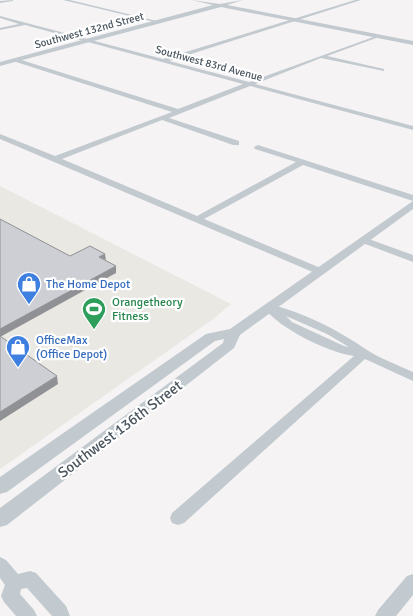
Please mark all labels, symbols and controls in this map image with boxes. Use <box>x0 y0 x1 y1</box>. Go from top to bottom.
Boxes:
street label: Southwest 132nd Street <box>33 10 145 51</box>
street label: Southwest 83rd Avenue <box>154 43 264 84</box>
shop icon: The Home Depot <box>16 271 42 305</box>
place label: The Home Depot <box>46 277 130 292</box>
place label: Orangetheory Fitness <box>112 295 183 324</box>
sports icon: Orangetheory Fitness <box>81 296 107 330</box>
place label: OfficeMax (Office Depot) <box>36 333 107 362</box>
shop icon: OfficeMax (Office Depot) <box>5 334 31 368</box>
street label: Southwest 136th Street <box>54 376 186 482</box>

